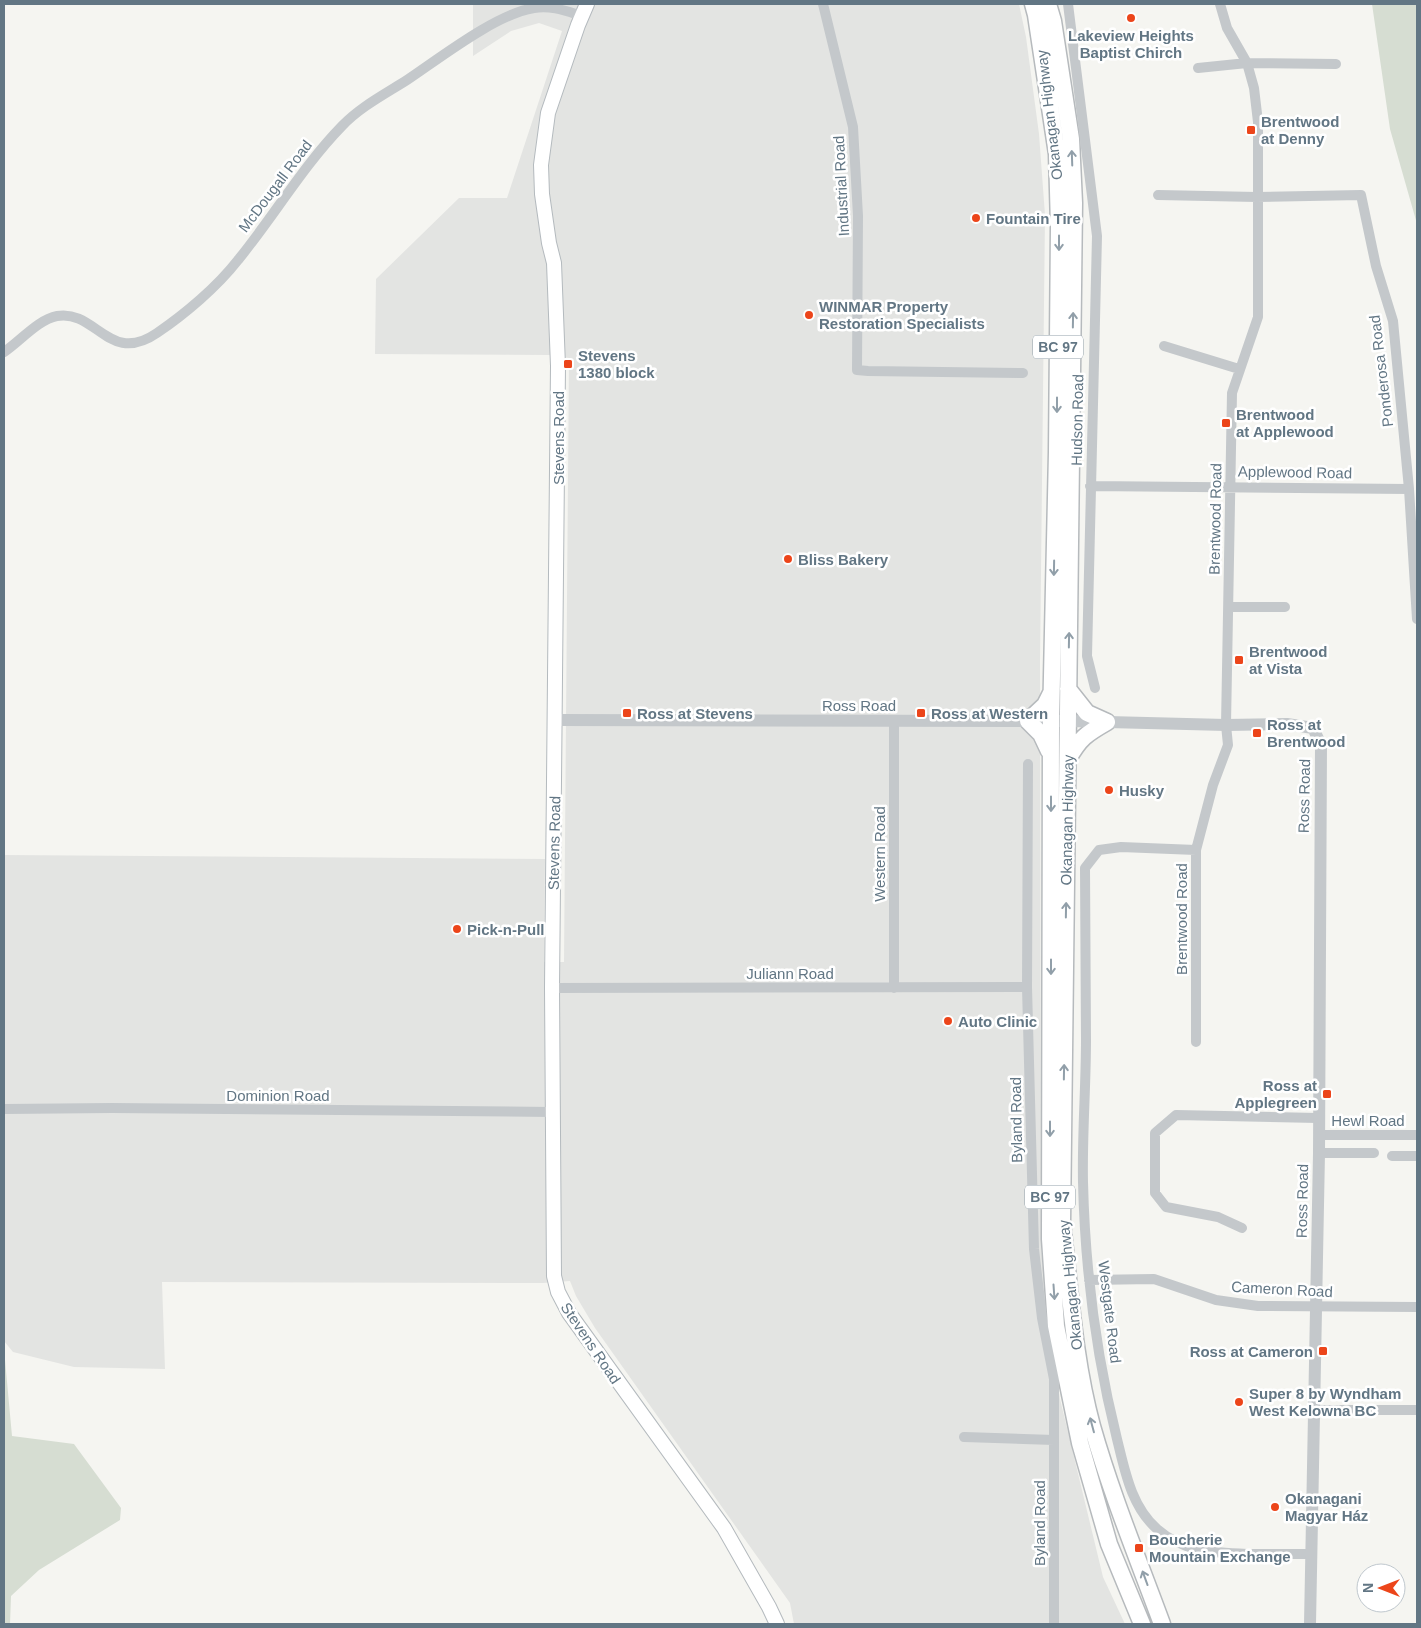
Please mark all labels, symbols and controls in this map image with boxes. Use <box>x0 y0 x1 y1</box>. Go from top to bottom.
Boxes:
marker: Lakeview Heights Baptist Chirch <box>1125 12 1137 24</box>
place label: Lakeview Heights Baptist Chirch <box>1068 27 1194 61</box>
street label: Okanagan Highway <box>1033 49 1065 181</box>
place label: Brentwood at Denny <box>1261 113 1339 147</box>
marker: Brentwood at Denny <box>1245 124 1257 136</box>
street label: Industrial Road <box>830 135 852 237</box>
street label: McDougall Road <box>235 137 315 235</box>
one-way arrow <box>1067 150 1077 166</box>
place label: Fountain Tire <box>986 210 1081 227</box>
marker: Fountain Tire <box>970 212 982 224</box>
one-way arrow <box>1054 234 1064 251</box>
place label: WINMAR Property Restoration Specialists <box>819 298 985 332</box>
marker: WINMAR Property Restoration Specialists <box>803 309 815 321</box>
one-way arrow <box>1068 312 1077 328</box>
street label: Ponderosa Road <box>1366 314 1396 428</box>
road number: BC 97 <box>1033 336 1083 358</box>
place label: Stevens 1380 block <box>578 347 655 381</box>
marker: Stevens 1380 block <box>562 358 574 370</box>
street label: Hudson Road <box>1068 374 1086 466</box>
street label: Stevens Road <box>550 391 567 485</box>
one-way arrow <box>1052 397 1062 413</box>
place label: Brentwood at Applewood <box>1236 406 1334 440</box>
marker: Brentwood at Applewood <box>1220 417 1232 429</box>
street label: Brentwood Road <box>1206 463 1224 575</box>
street label: Applewood Road <box>1238 463 1352 481</box>
place label: Bliss Bakery <box>798 551 889 568</box>
marker: Bliss Bakery <box>782 553 794 565</box>
one-way arrow <box>1050 560 1059 576</box>
one-way arrow <box>1064 632 1074 648</box>
place label: Brentwood at Vista <box>1249 643 1327 677</box>
marker: Brentwood at Vista <box>1233 654 1245 666</box>
street label: Ross Road <box>822 697 896 714</box>
place label: Ross at Stevens <box>637 705 753 722</box>
place label: Ross at Western <box>931 705 1048 722</box>
marker: Ross at Stevens <box>621 707 633 719</box>
marker: Ross at Western <box>915 707 927 719</box>
place label: Ross at Brentwood <box>1267 716 1345 750</box>
marker: Ross at Brentwood <box>1251 727 1263 739</box>
street label: Okanagan Highway <box>1057 754 1077 886</box>
street label: Ross Road <box>1295 759 1313 833</box>
place label: Husky <box>1119 782 1165 799</box>
marker: Husky <box>1103 784 1115 796</box>
street label: Stevens Road <box>545 796 563 890</box>
one-way arrow <box>1046 796 1056 812</box>
street label: Western Road <box>871 806 888 902</box>
street label: Brentwood Road <box>1173 863 1190 975</box>
one-way arrow <box>1061 902 1071 918</box>
place label: Pick-n-Pull <box>467 921 545 938</box>
marker: Pick-n-Pull <box>451 923 463 935</box>
one-way arrow <box>1046 958 1056 975</box>
street label: Juliann Road <box>746 965 834 982</box>
place label: Auto Clinic <box>958 1013 1037 1030</box>
marker: Auto Clinic <box>942 1015 954 1027</box>
one-way arrow <box>1059 1064 1069 1080</box>
street label: Byland Road <box>1007 1077 1025 1163</box>
place label: Ross at Applegreen <box>1234 1077 1317 1111</box>
street label: Dominion Road <box>226 1087 330 1104</box>
marker: Ross at Applegreen <box>1321 1088 1333 1100</box>
street label: Hewl Road <box>1331 1112 1405 1129</box>
one-way arrow <box>1045 1121 1055 1137</box>
street label: Ross Road <box>1293 1164 1311 1238</box>
road number: BC 97 <box>1025 1186 1075 1208</box>
street label: Okanagan Highway <box>1055 1219 1085 1351</box>
street label: Westgate Road <box>1095 1260 1125 1364</box>
street label: Cameron Road <box>1231 1278 1333 1300</box>
one-way arrow <box>1049 1283 1058 1299</box>
street label: Stevens Road <box>558 1299 624 1387</box>
place label: Ross at Cameron <box>1190 1343 1313 1360</box>
marker: Ross at Cameron <box>1317 1345 1329 1357</box>
place label: Super 8 by Wyndham West Kelowna BC <box>1249 1385 1401 1419</box>
marker: Super 8 by Wyndham West Kelowna BC <box>1233 1396 1245 1408</box>
one-way arrow <box>1087 1417 1096 1433</box>
street label: Byland Road <box>1031 1480 1048 1566</box>
place label: Okanagani Magyar Ház <box>1285 1490 1368 1524</box>
marker: Okanagani Magyar Ház <box>1269 1501 1281 1513</box>
place label: Boucherie Mountain Exchange <box>1149 1531 1291 1565</box>
marker: Boucherie Mountain Exchange <box>1133 1542 1145 1554</box>
north arrow <box>1356 1563 1406 1613</box>
one-way arrow <box>1140 1571 1149 1587</box>
text: N <box>1360 1583 1376 1593</box>

